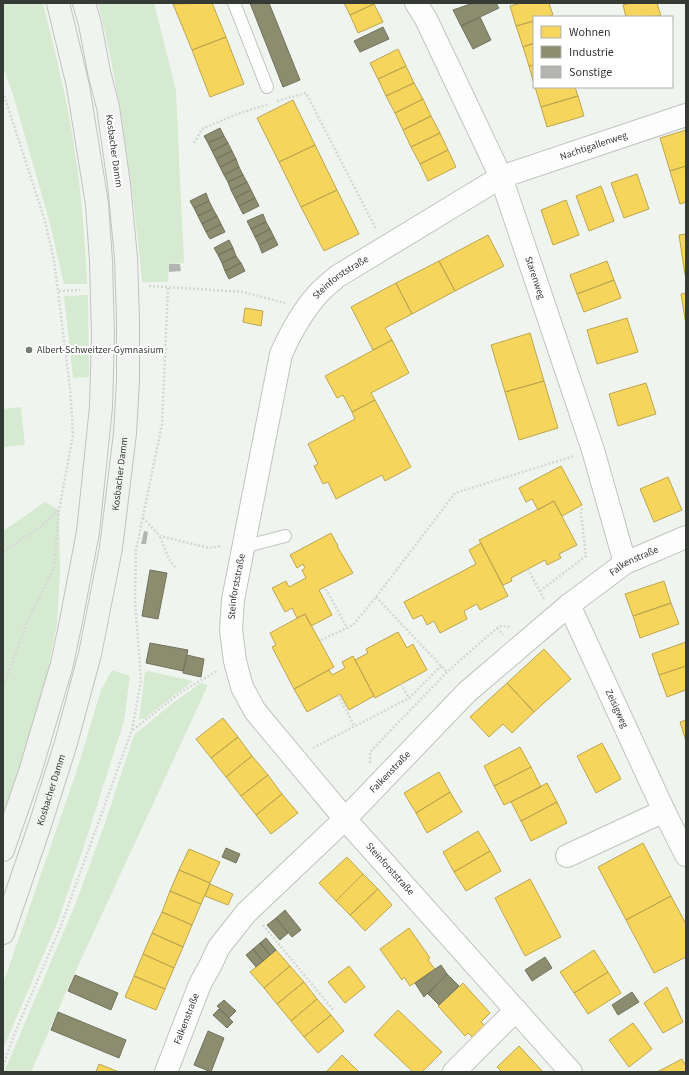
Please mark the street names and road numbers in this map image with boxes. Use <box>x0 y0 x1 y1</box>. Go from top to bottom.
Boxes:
street label: Kosbacher Damm <box>102 113 126 189</box>
street label: Nachtigallenweg <box>558 128 629 164</box>
street label: Steinforststraße <box>309 252 371 302</box>
street label: Starenweg <box>521 254 549 301</box>
street label: Kosbacher Damm <box>109 436 131 512</box>
street label: Falkenstraße <box>606 542 661 579</box>
street label: Steinforststraße <box>225 553 249 620</box>
street label: Zeisigweg <box>602 687 632 730</box>
street label: Falkenstraße <box>366 748 414 796</box>
street label: Kosbacher Damm <box>33 752 69 827</box>
street label: Steinforststraße <box>363 840 417 898</box>
street label: Falkenstraße <box>170 991 203 1046</box>

